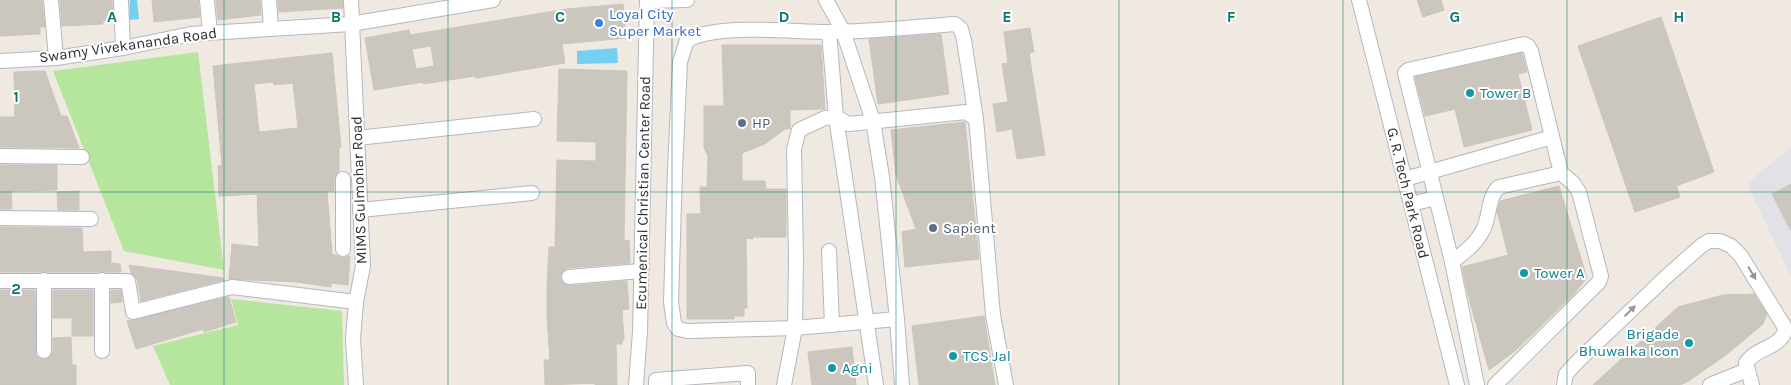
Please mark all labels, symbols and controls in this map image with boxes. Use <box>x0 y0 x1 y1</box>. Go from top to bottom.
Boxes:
place label: Loyal City Super Market <box>609 5 701 40</box>
text: A <box>107 7 117 26</box>
text: B <box>331 7 341 26</box>
text: C <box>555 7 565 26</box>
text: D <box>779 7 790 26</box>
text: E <box>1002 7 1012 26</box>
text: F <box>1227 7 1236 26</box>
text: G <box>1450 7 1460 26</box>
text: H <box>1673 7 1685 26</box>
marker: Loyal City Super Market <box>593 17 605 29</box>
street label: Swamy Vivekananda Road <box>38 24 218 66</box>
street label: Ecumenical Christian Center Road <box>632 76 654 310</box>
place label: Tower B <box>1480 84 1531 102</box>
text: 1 <box>13 87 19 106</box>
marker: Tower B <box>1464 87 1476 99</box>
place label: HP <box>752 114 770 132</box>
street label: MIMS Gulmohar Road <box>347 116 371 264</box>
marker: HP <box>736 117 748 129</box>
street label: G. R. Tech Park Road <box>1383 126 1433 260</box>
place label: Sapient <box>943 219 996 237</box>
marker: Sapient <box>927 222 939 234</box>
place label: Tower A <box>1534 264 1585 282</box>
one-way arrow <box>1747 266 1756 279</box>
marker: Tower A <box>1518 267 1530 279</box>
text: 2 <box>11 279 21 298</box>
one-way arrow <box>1624 305 1636 317</box>
place label: Brigade Bhuwalka Icon <box>1579 325 1679 360</box>
marker: Brigade Bhuwalka Icon <box>1683 337 1695 349</box>
place label: TCS Jal <box>963 347 1011 365</box>
marker: TCS Jal <box>947 350 959 362</box>
place label: Agni <box>842 359 873 377</box>
marker: Agni <box>826 362 838 374</box>

